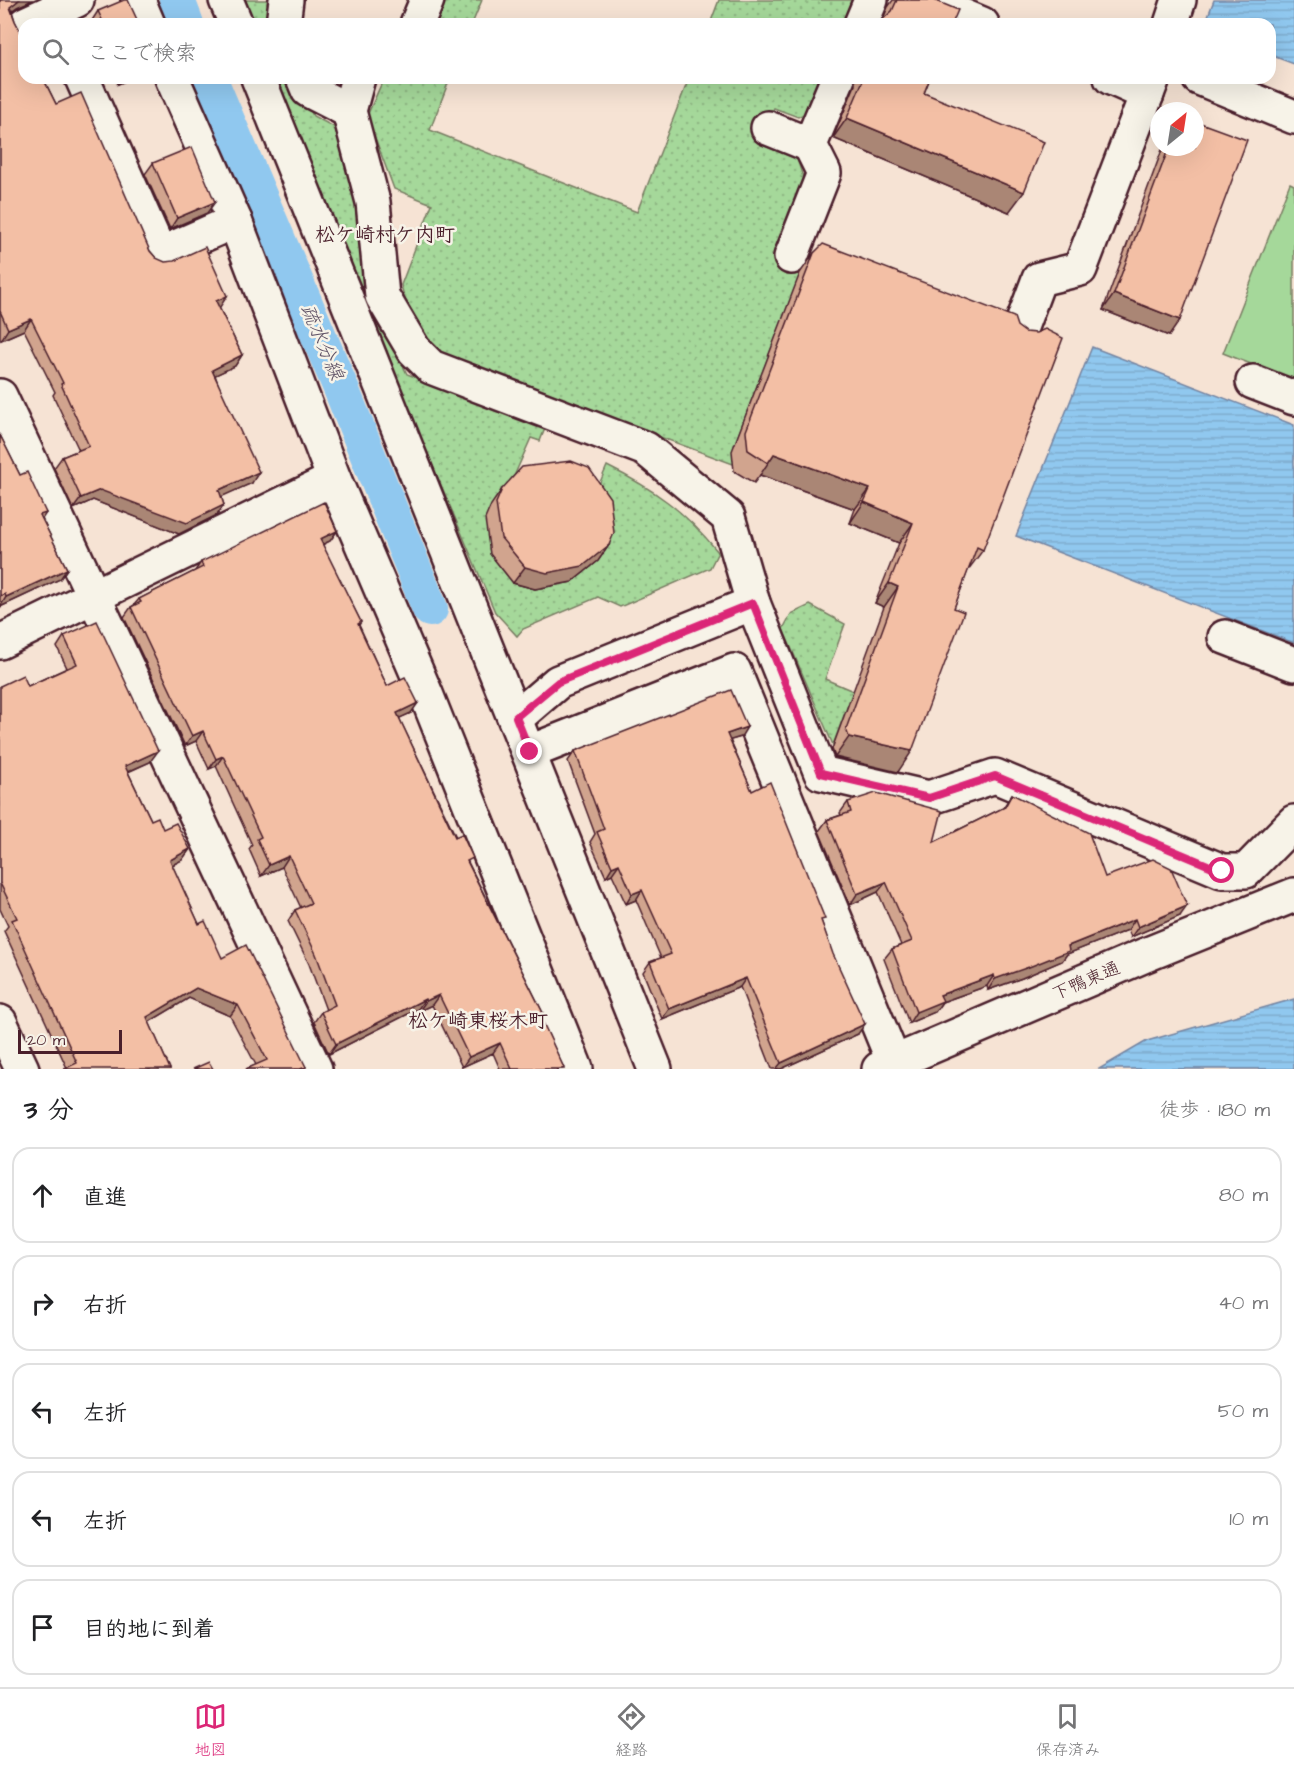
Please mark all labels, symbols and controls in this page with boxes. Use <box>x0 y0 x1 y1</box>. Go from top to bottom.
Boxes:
search box <box>18 18 1276 84</box>
icon: search <box>39 35 72 68</box>
text: ここで検索 <box>87 38 197 69</box>
north arrow <box>1150 102 1204 156</box>
district label: 松ケ崎村ケ内町 <box>315 221 455 249</box>
water label: 疏水分線 <box>293 300 351 385</box>
route end <box>516 738 542 764</box>
route start <box>1208 857 1234 883</box>
street label: 下鴨東通 <box>1048 955 1124 1007</box>
district label: 松ケ崎東桜木町 <box>408 1007 548 1035</box>
scale bar <box>18 1027 122 1054</box>
text: 20 m <box>27 1029 65 1051</box>
text: 3 分 <box>24 1092 74 1128</box>
text: 徒歩 · 180 m <box>1159 1096 1270 1124</box>
icon: ahead <box>26 1179 59 1212</box>
text: 80 m <box>1219 1181 1268 1209</box>
text: 直進 <box>83 1182 127 1213</box>
icon: right <box>26 1287 59 1320</box>
text: 40 m <box>1218 1289 1268 1317</box>
text: 右折 <box>83 1290 127 1321</box>
icon: left <box>26 1395 59 1428</box>
text: 50 m <box>1218 1397 1268 1425</box>
text: 左折 <box>83 1398 127 1429</box>
icon: left <box>26 1503 59 1536</box>
text: 10 m <box>1229 1505 1268 1533</box>
text: 左折 <box>83 1506 127 1537</box>
icon: arrive <box>26 1611 59 1644</box>
text: 目的地に到着 <box>83 1614 215 1645</box>
tab: 地図 <box>194 1700 227 1761</box>
tab: 経路 <box>615 1700 648 1761</box>
tab: 保存済み <box>1036 1700 1100 1761</box>

